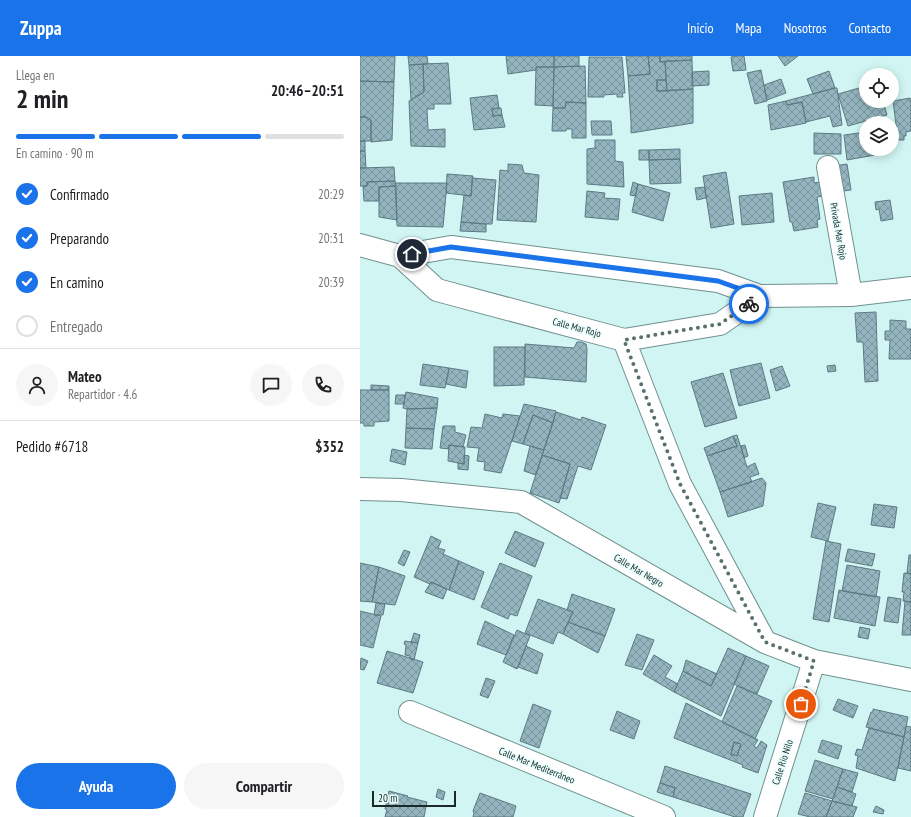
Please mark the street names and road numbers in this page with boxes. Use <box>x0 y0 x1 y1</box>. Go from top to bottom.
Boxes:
street label: Privada Mar Rojo <box>827 201 850 261</box>
street label: Calle Mar Rojo <box>551 315 603 340</box>
street label: Calle Mar Negro <box>612 551 666 590</box>
street label: Calle Río Nilo <box>769 738 796 787</box>
street label: Calle Mar Mediterráneo <box>497 744 577 787</box>

